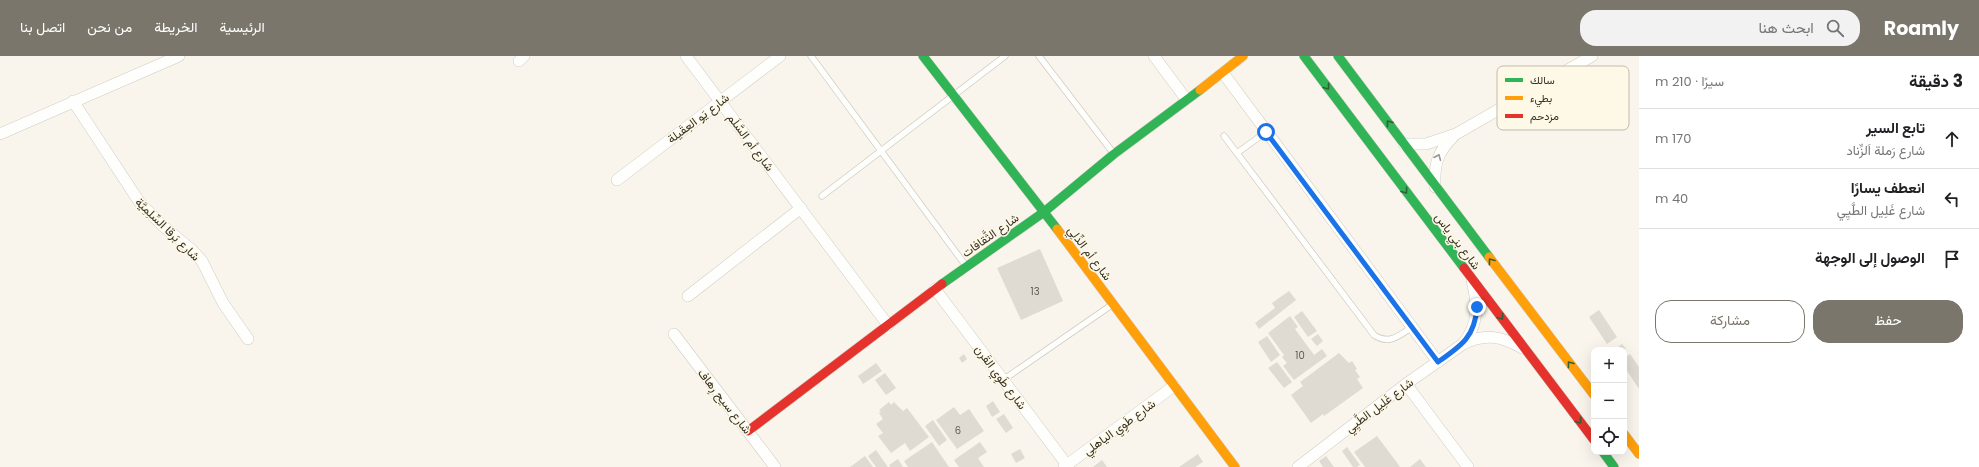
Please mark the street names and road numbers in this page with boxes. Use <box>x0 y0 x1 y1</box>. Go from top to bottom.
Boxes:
street label: شارع يَو العِقَيلة <box>663 89 733 148</box>
street label: شارع أم السَّلَم <box>723 110 778 175</box>
street label: شارع بَرقا السِّلِمِيَّة <box>131 194 204 265</box>
street label: شارع الثَّقافات <box>958 209 1023 262</box>
street label: شارع بني ياس <box>1429 209 1485 274</box>
street label: شارع أم الدِّلِي <box>1062 222 1116 285</box>
street label: شارع طَوِي القَرن <box>970 341 1031 414</box>
street label: شارع سيح رِهاف <box>693 365 756 438</box>
street label: شارع غَلِيل الطَّيِي <box>1341 374 1418 438</box>
street label: شارع طَوِي الياهلِي <box>1079 395 1160 461</box>

